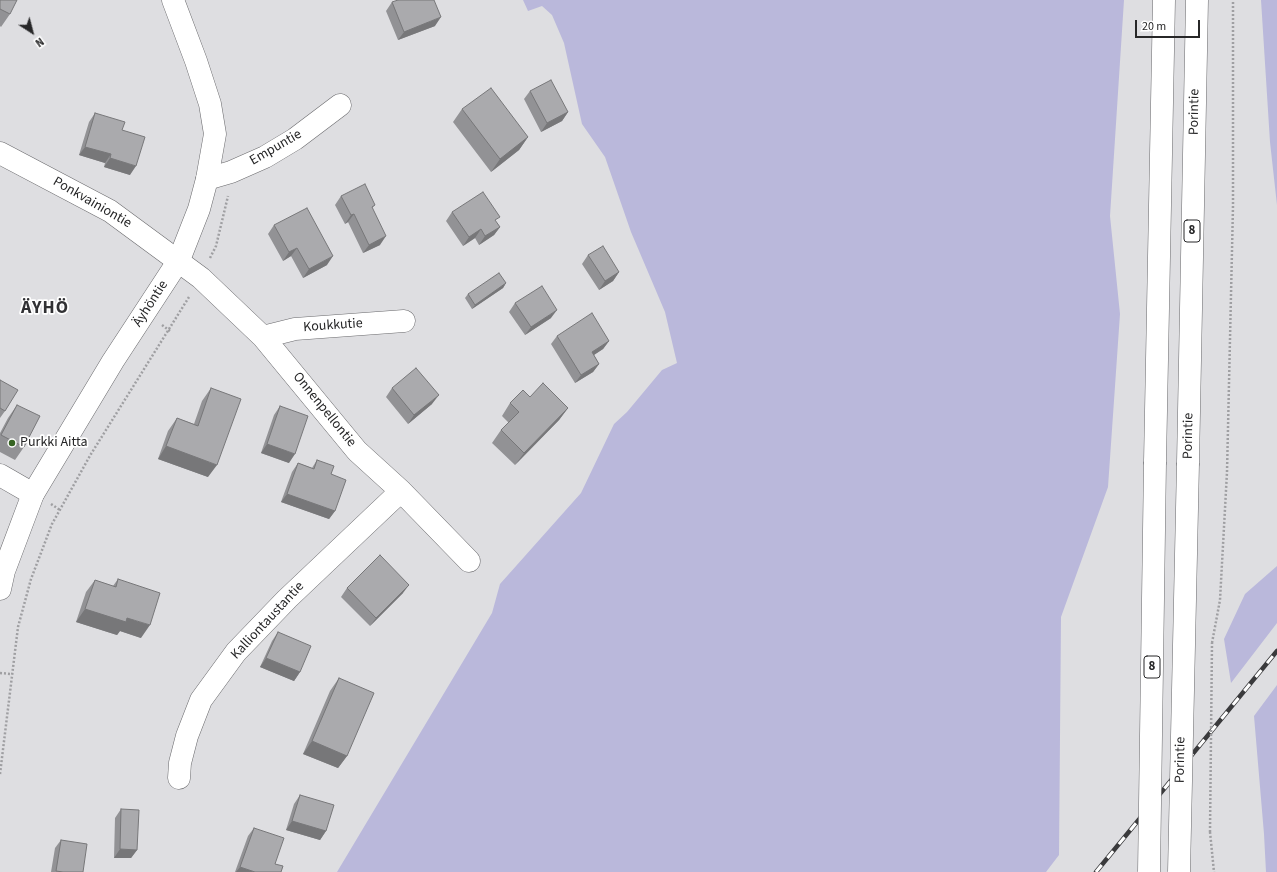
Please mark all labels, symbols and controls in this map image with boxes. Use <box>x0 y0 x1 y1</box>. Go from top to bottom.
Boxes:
north arrow <box>12 12 52 52</box>
scale bar <box>1137 12 1202 38</box>
text: 20 m <box>1142 18 1166 35</box>
text: N <box>32 34 47 50</box>
street label: Porintie <box>1186 89 1204 135</box>
street label: Empuntie <box>247 126 305 170</box>
street label: Ponkvainiontie <box>50 174 134 232</box>
road number: 8 <box>1184 220 1200 242</box>
street label: Äyhöntie <box>130 278 172 330</box>
district label: ÄYHÖ <box>21 298 69 320</box>
street label: Koukkutie <box>303 316 363 336</box>
street label: Onnenpellontie <box>289 369 359 451</box>
street label: Porintie <box>1180 413 1198 459</box>
place label: Purkki Aitta <box>20 435 87 451</box>
marker: Purkki Aitta <box>7 438 17 448</box>
street label: Kalliontaustantie <box>228 579 308 663</box>
road number: 8 <box>1144 656 1160 678</box>
street label: Porintie <box>1172 737 1190 783</box>

